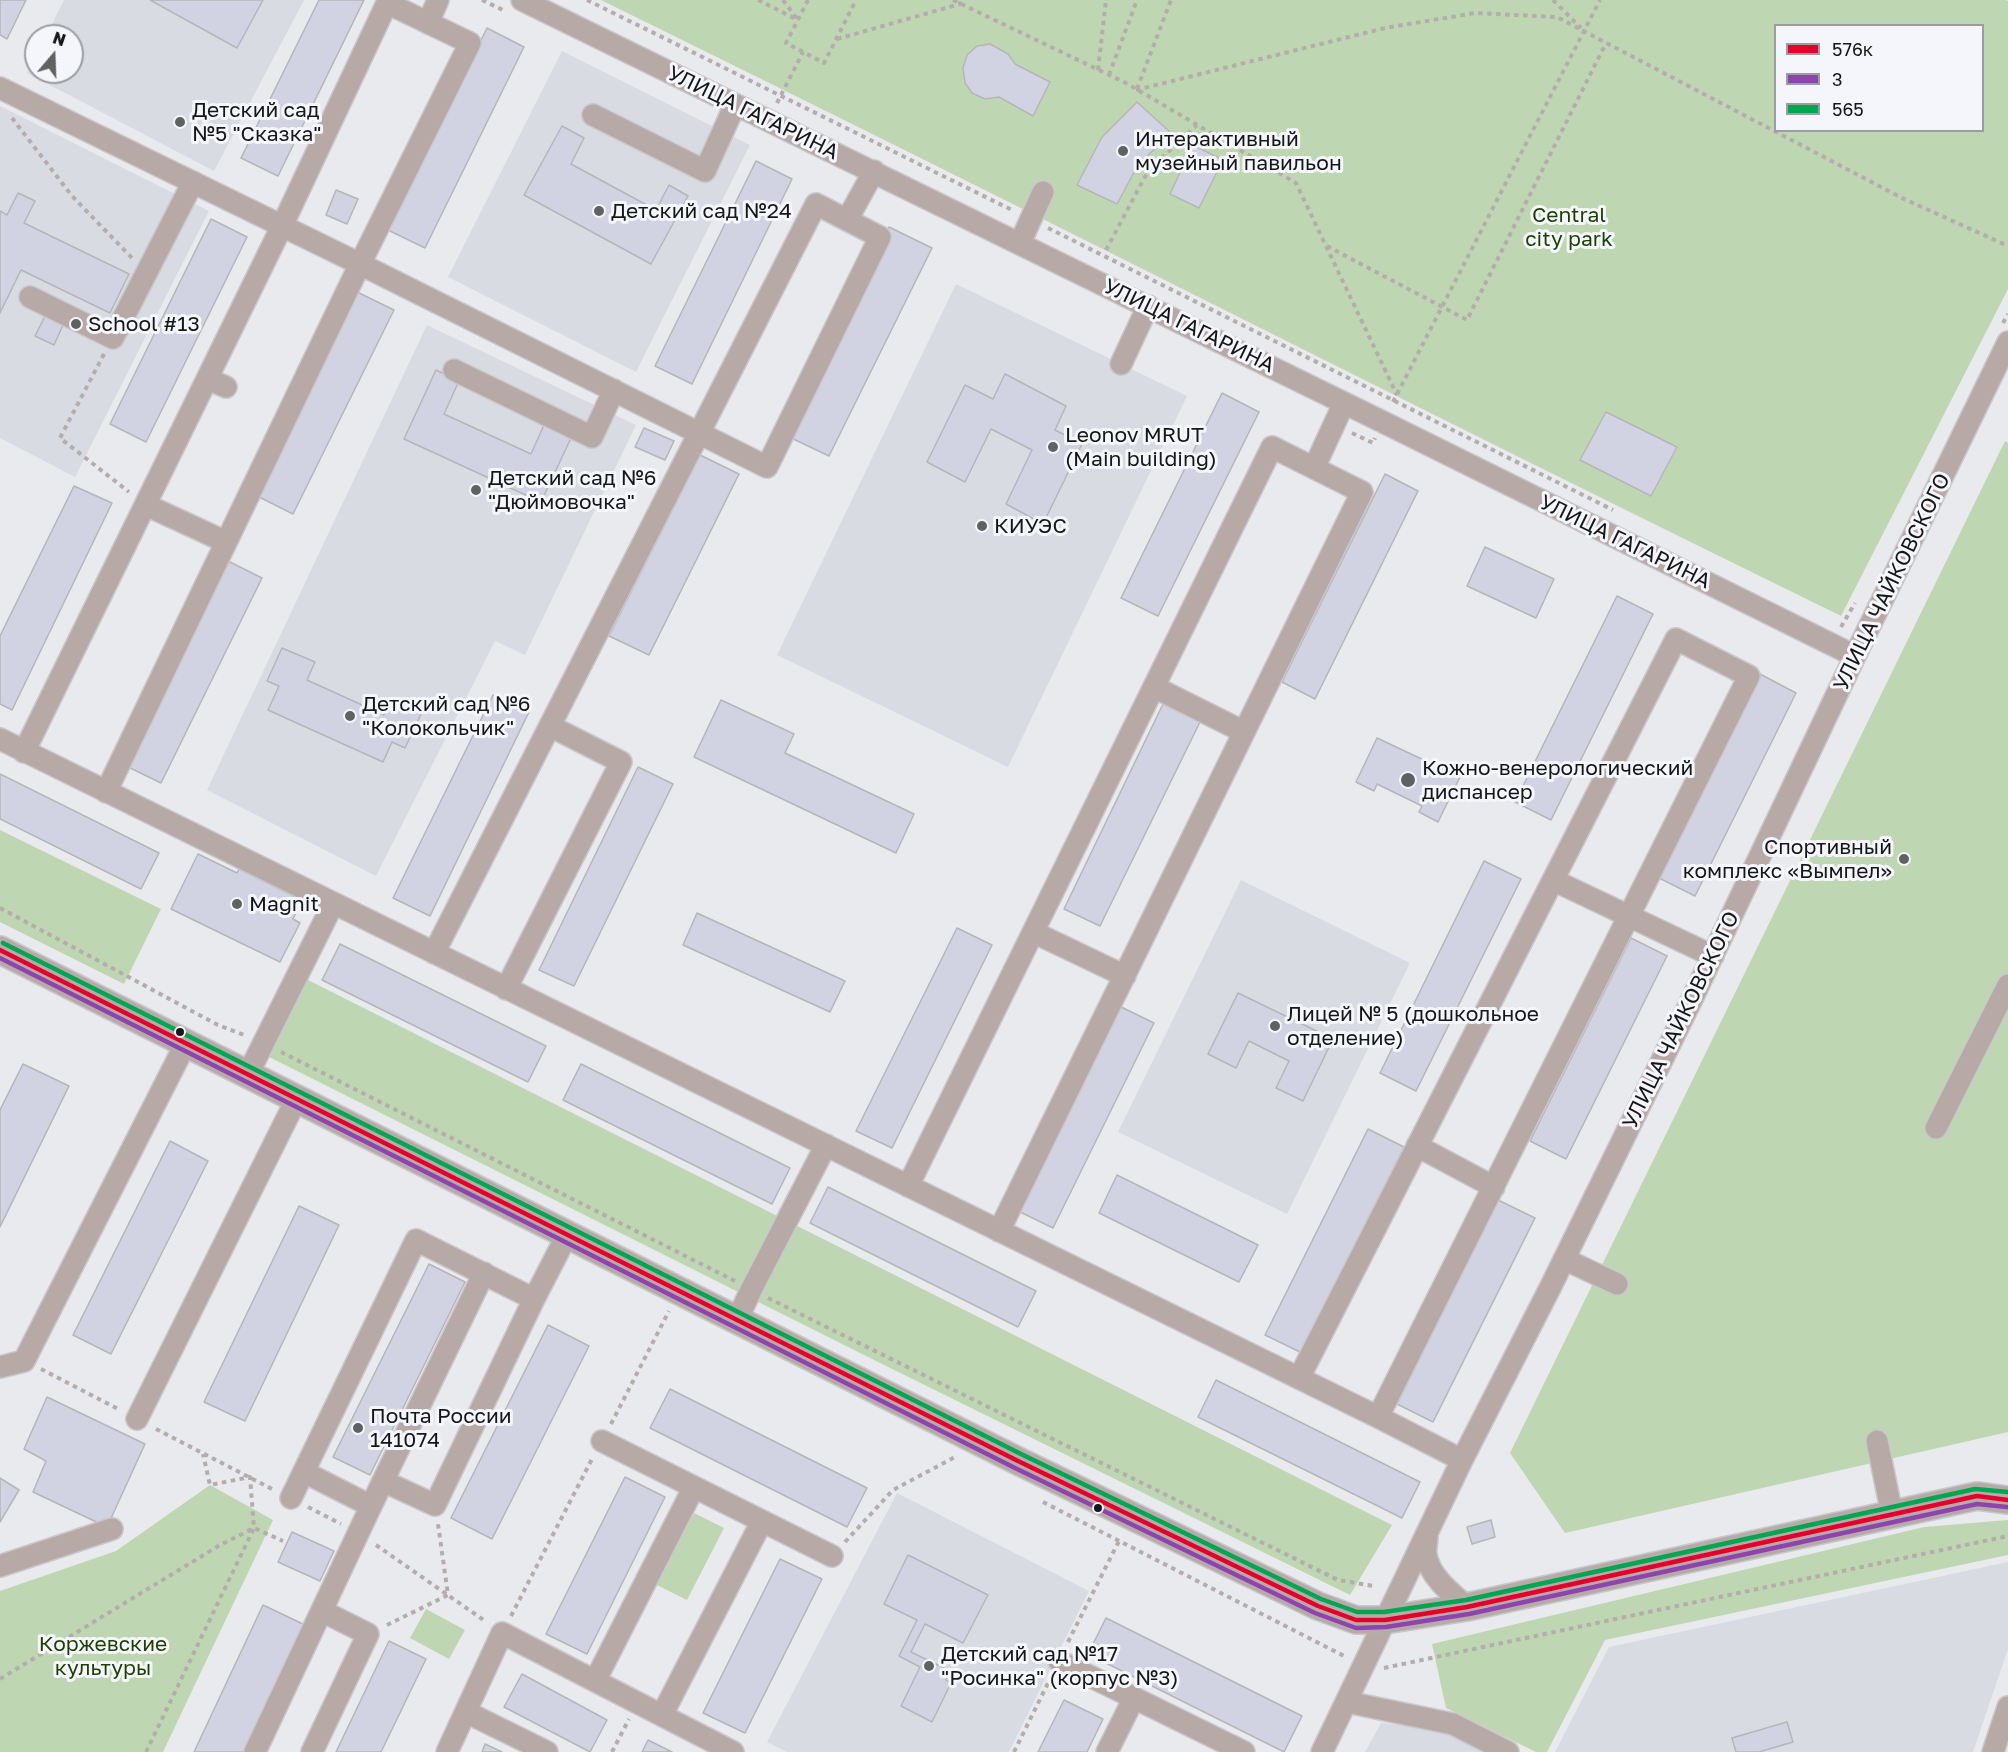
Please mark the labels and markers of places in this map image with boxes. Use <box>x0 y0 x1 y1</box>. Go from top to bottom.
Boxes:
place label: Детский сад №5 "Сказка" <box>192 97 321 147</box>
marker: Детский сад №5 "Сказка" <box>173 115 187 129</box>
place label: Интерактивный музейный павильон <box>1135 126 1342 176</box>
marker: Интерактивный музейный павильон <box>1116 144 1130 158</box>
place label: Детский сад №24 <box>611 198 792 224</box>
marker: Детский сад №24 <box>592 204 606 218</box>
place label: School #13 <box>88 311 200 337</box>
marker: School #13 <box>69 317 83 331</box>
place label: Leonov MRUT (Main building) <box>1065 422 1217 472</box>
marker: Leonov MRUT (Main building) <box>1046 440 1060 454</box>
place label: Детский сад №6 "Дюймовочка" <box>488 465 657 515</box>
marker: Детский сад №6 "Дюймовочка" <box>469 483 483 497</box>
place label: КИУЭС <box>994 513 1067 539</box>
marker: КИУЭС <box>975 519 989 533</box>
place label: Детский сад №6 "Колокольчик" <box>362 691 531 741</box>
marker: Детский сад №6 "Колокольчик" <box>343 709 357 723</box>
place label: Кожно-венерологический диспансер <box>1422 755 1693 805</box>
marker: Кожно-венерологический диспансер <box>1399 771 1417 789</box>
place label: Спортивный комплекс «Вымпел» <box>1683 834 1892 884</box>
marker: Спортивный комплекс «Вымпел» <box>1897 852 1911 866</box>
place label: Magnit <box>249 891 319 917</box>
marker: Magnit <box>230 897 244 911</box>
place label: Лицей № 5 (дошкольное отделение) <box>1287 1001 1539 1051</box>
marker: Лицей № 5 (дошкольное отделение) <box>1268 1019 1282 1033</box>
unlabelled marker <box>174 1026 186 1038</box>
place label: Почта России 141074 <box>370 1403 512 1453</box>
marker: Почта России 141074 <box>351 1421 365 1435</box>
unlabelled marker <box>1092 1502 1104 1514</box>
place label: Детский сад №17 "Росинка" (корпус №3) <box>941 1641 1178 1691</box>
marker: Детский сад №17 "Росинка" (корпус №3) <box>922 1659 936 1673</box>

